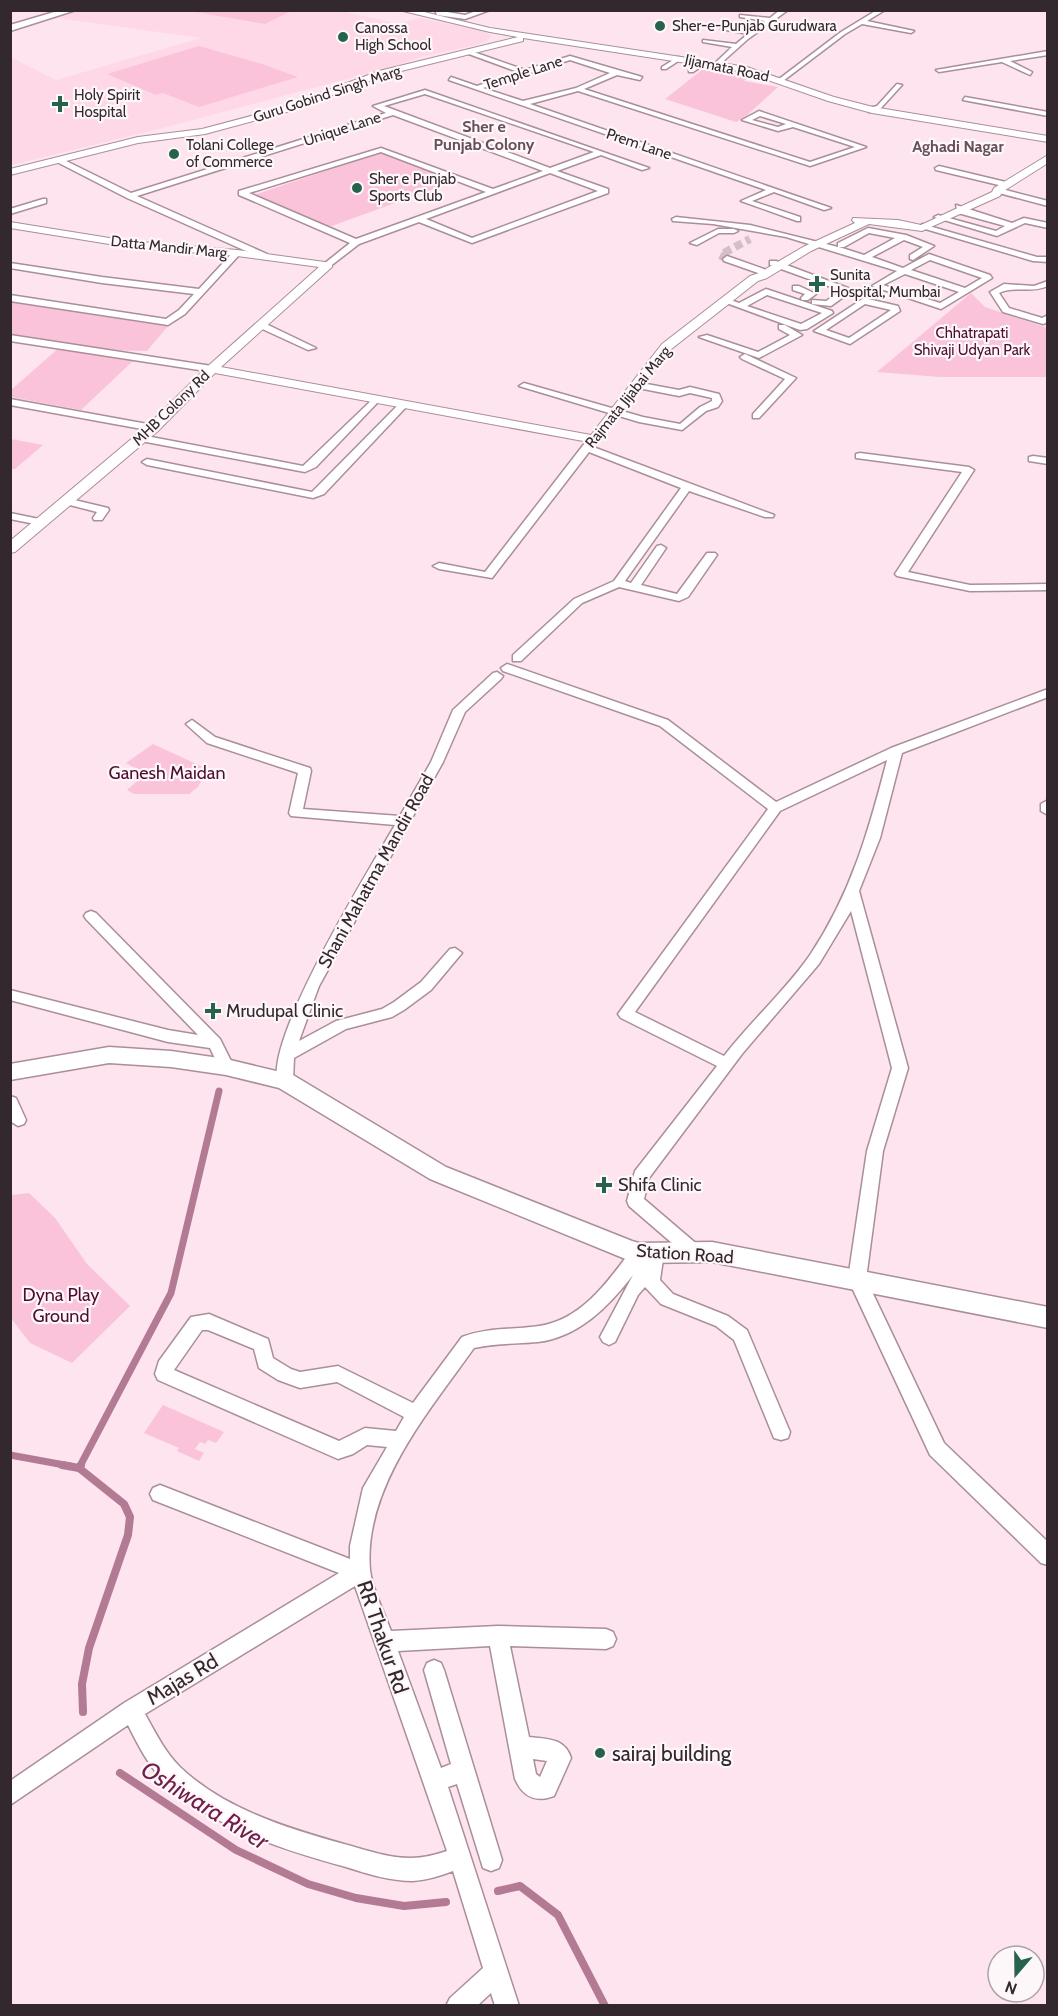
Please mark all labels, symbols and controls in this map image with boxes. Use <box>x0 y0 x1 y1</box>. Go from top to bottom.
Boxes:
place label: Sher-e-Punjab Gurudwara <box>672 17 838 35</box>
place label: Canossa High School <box>355 19 432 54</box>
marker: Sher-e-Punjab Gurudwara <box>653 19 667 33</box>
marker: Canossa High School <box>336 30 350 44</box>
street label: Jijamata Road <box>682 50 771 86</box>
street label: Temple Lane <box>482 52 565 94</box>
street label: Guru Gobind Singh Marg <box>251 61 404 126</box>
place label: Holy Spirit Hospital <box>74 86 140 121</box>
marker: Holy Spirit Hospital <box>51 95 69 113</box>
street label: Unique Lane <box>301 108 383 150</box>
district label: Sher e Punjab Colony <box>434 117 535 154</box>
street label: Prem Lane <box>604 124 674 164</box>
place label: Tolani College of Commerce <box>186 136 274 171</box>
district label: Aghadi Nagar <box>912 137 1005 156</box>
marker: Tolani College of Commerce <box>167 147 181 161</box>
place label: Sher e Punjab Sports Club <box>369 170 456 205</box>
marker: Sher e Punjab Sports Club <box>350 181 364 195</box>
street label: Datta Mandir Marg <box>110 232 229 262</box>
place label: Sunita Hospital, Mumbai <box>830 266 941 301</box>
marker: Sunita Hospital, Mumbai <box>808 275 826 293</box>
park label: Chhatrapati Shivaji Udyan Park <box>914 324 1031 359</box>
street label: Rajmata Jijabai Marg <box>581 342 675 452</box>
street label: MHB Colony Rd <box>129 367 213 449</box>
park label: Ganesh Maidan <box>109 762 225 784</box>
street label: Shani Mahatma Mandir Road <box>313 770 439 972</box>
place label: Mrudupal Clinic <box>226 1000 343 1022</box>
marker: Mrudupal Clinic <box>204 1002 222 1020</box>
place label: Shifa Clinic <box>618 1174 702 1196</box>
marker: Shifa Clinic <box>595 1176 613 1194</box>
street label: Station Road <box>635 1240 735 1268</box>
park label: Dyna Play Ground <box>23 1284 99 1327</box>
street label: RR Thakur Rd <box>352 1577 414 1697</box>
street label: Majas Rd <box>142 1648 223 1711</box>
place label: sairaj building <box>612 1741 732 1767</box>
marker: sairaj building <box>593 1746 607 1760</box>
water label: Oshiwara River <box>136 1754 275 1856</box>
north arrow <box>986 1944 1046 2004</box>
text: N <box>1002 1977 1020 1998</box>

